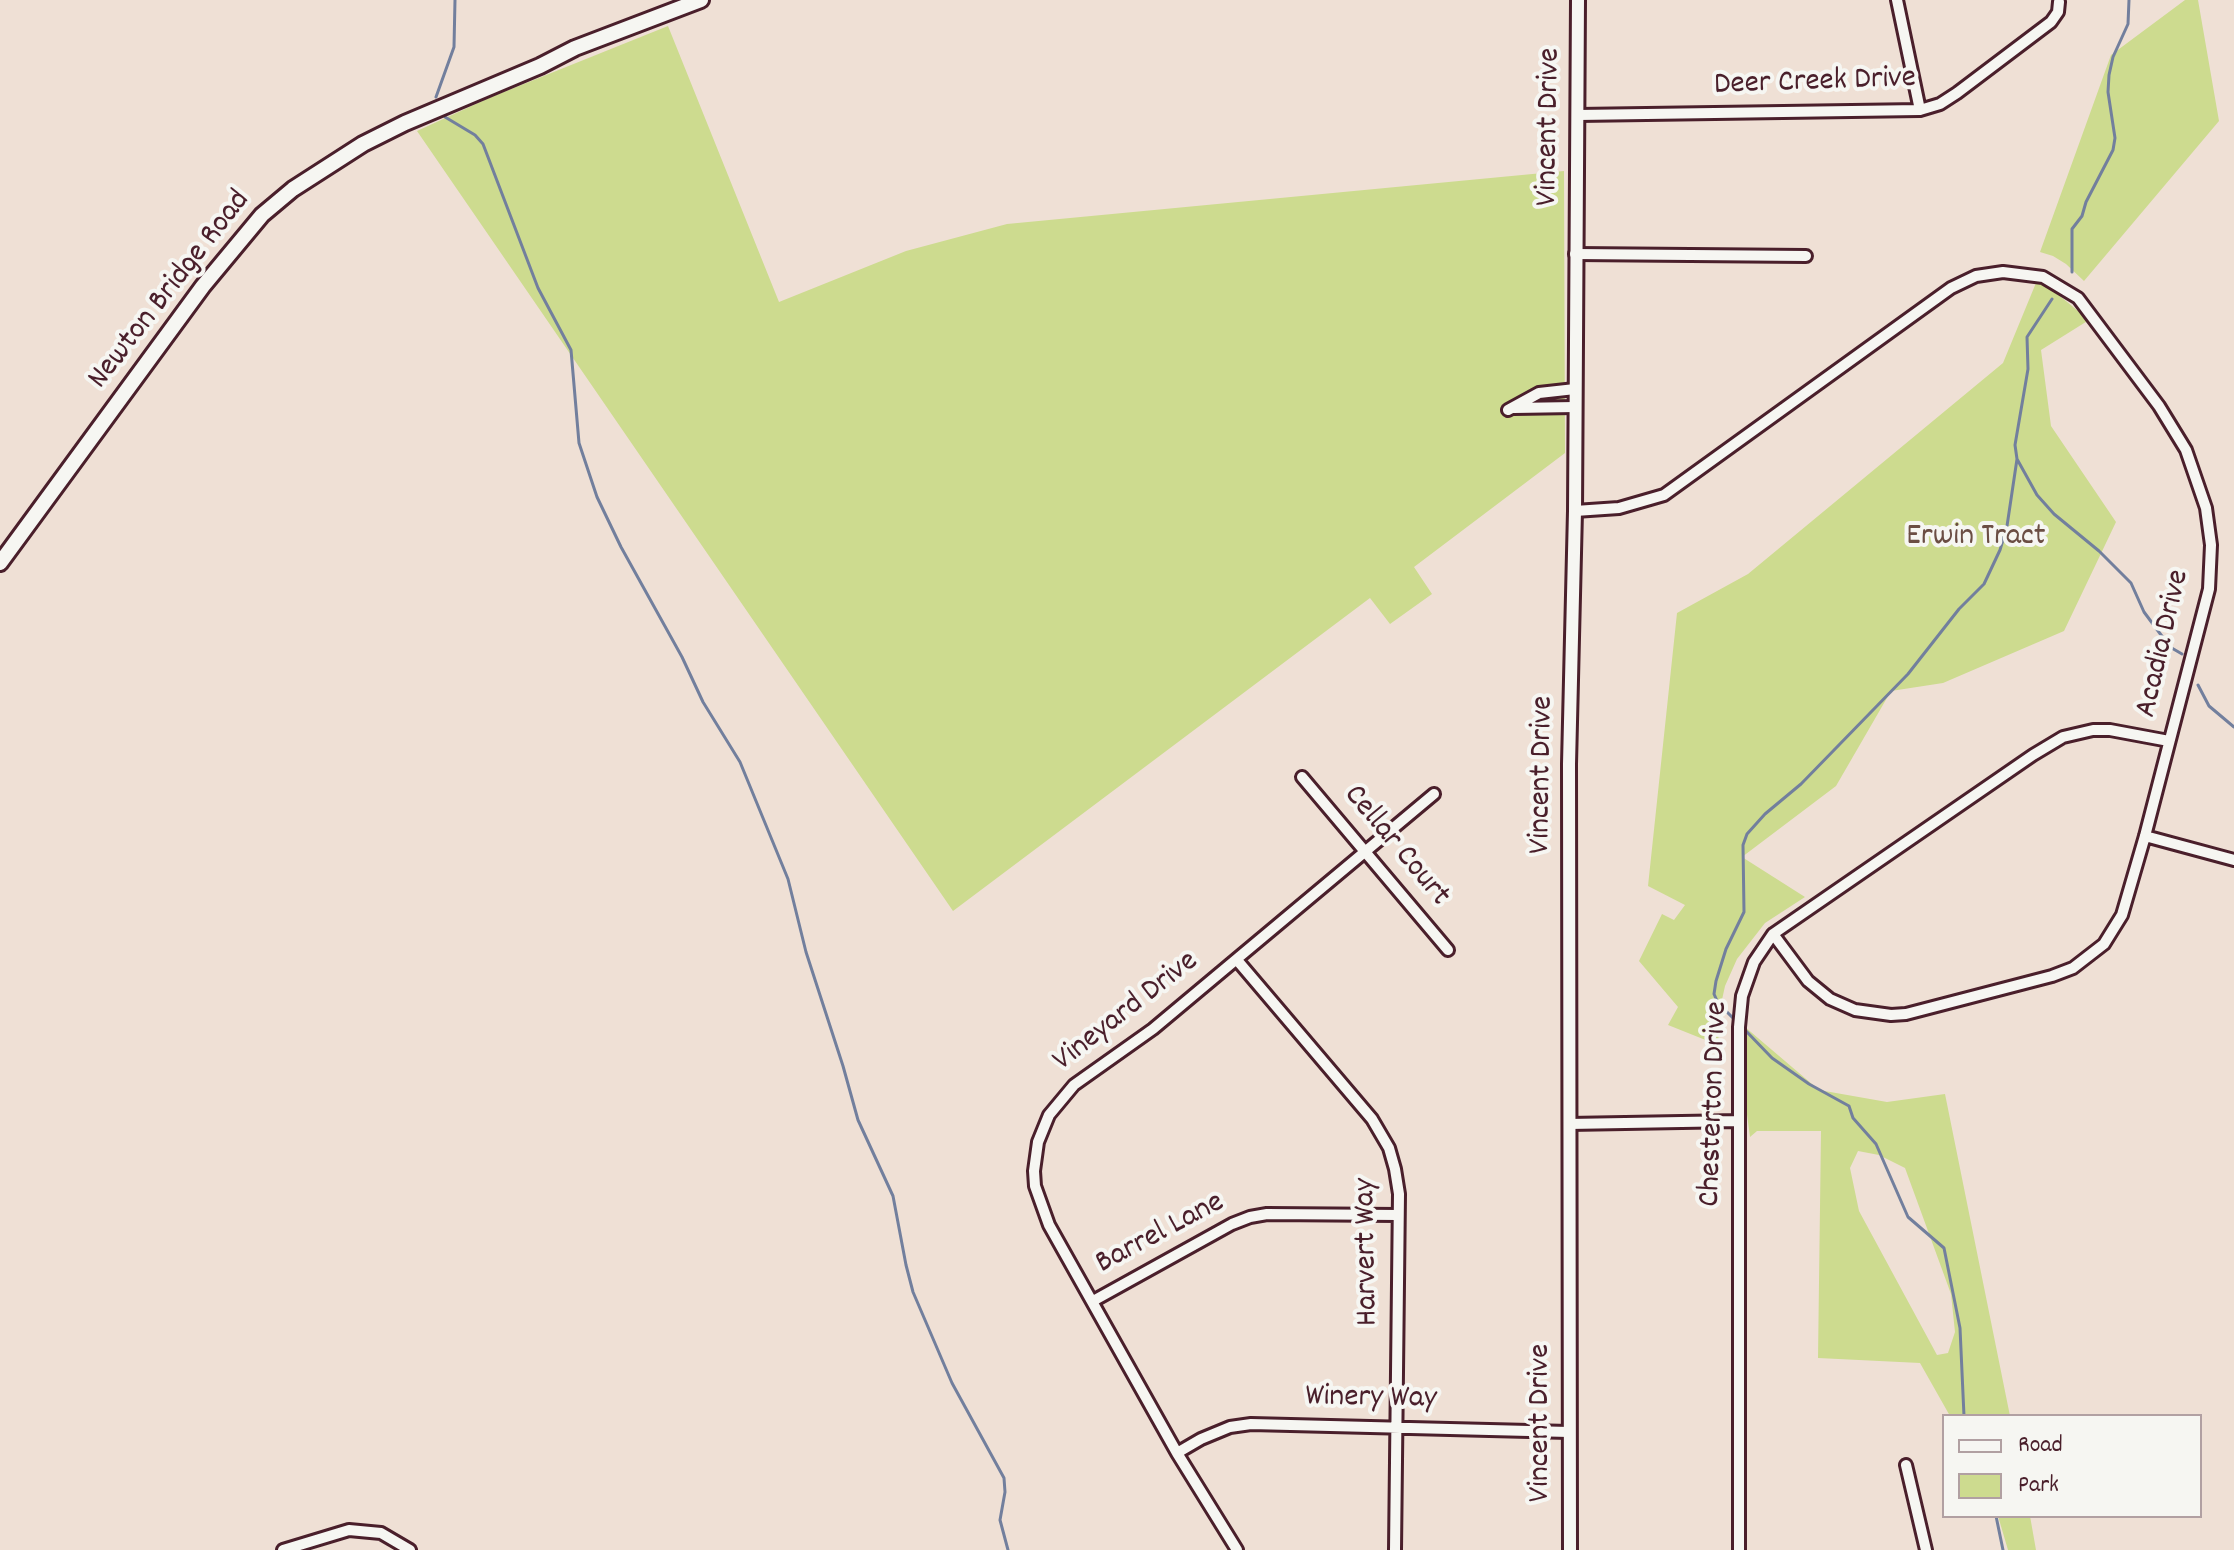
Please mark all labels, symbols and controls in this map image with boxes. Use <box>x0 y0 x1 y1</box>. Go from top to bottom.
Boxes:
street label: Vincent Drive <box>1530 47 1572 207</box>
street label: Deer Creek Drive <box>1713 61 1917 107</box>
street label: Newton Bridge Road <box>81 184 261 398</box>
park label: Erwin Tract <box>1906 520 2046 558</box>
street label: Acadia Drive <box>2129 567 2201 721</box>
street label: Vincent Drive <box>1523 695 1565 855</box>
street label: Cellar Court <box>1333 778 1457 916</box>
street label: Vineyard Drive <box>1047 944 1207 1082</box>
street label: Chesterton Drive <box>1693 1001 1739 1207</box>
street label: Harvert Way <box>1349 1178 1389 1326</box>
street label: Barrel Lane <box>1090 1185 1232 1285</box>
street label: Vincent Drive <box>1524 1344 1562 1502</box>
street label: Winery Way <box>1305 1380 1437 1420</box>
legend <box>1942 1414 2202 1518</box>
text: Road <box>2018 1429 2063 1463</box>
text: Park <box>2018 1469 2059 1503</box>

